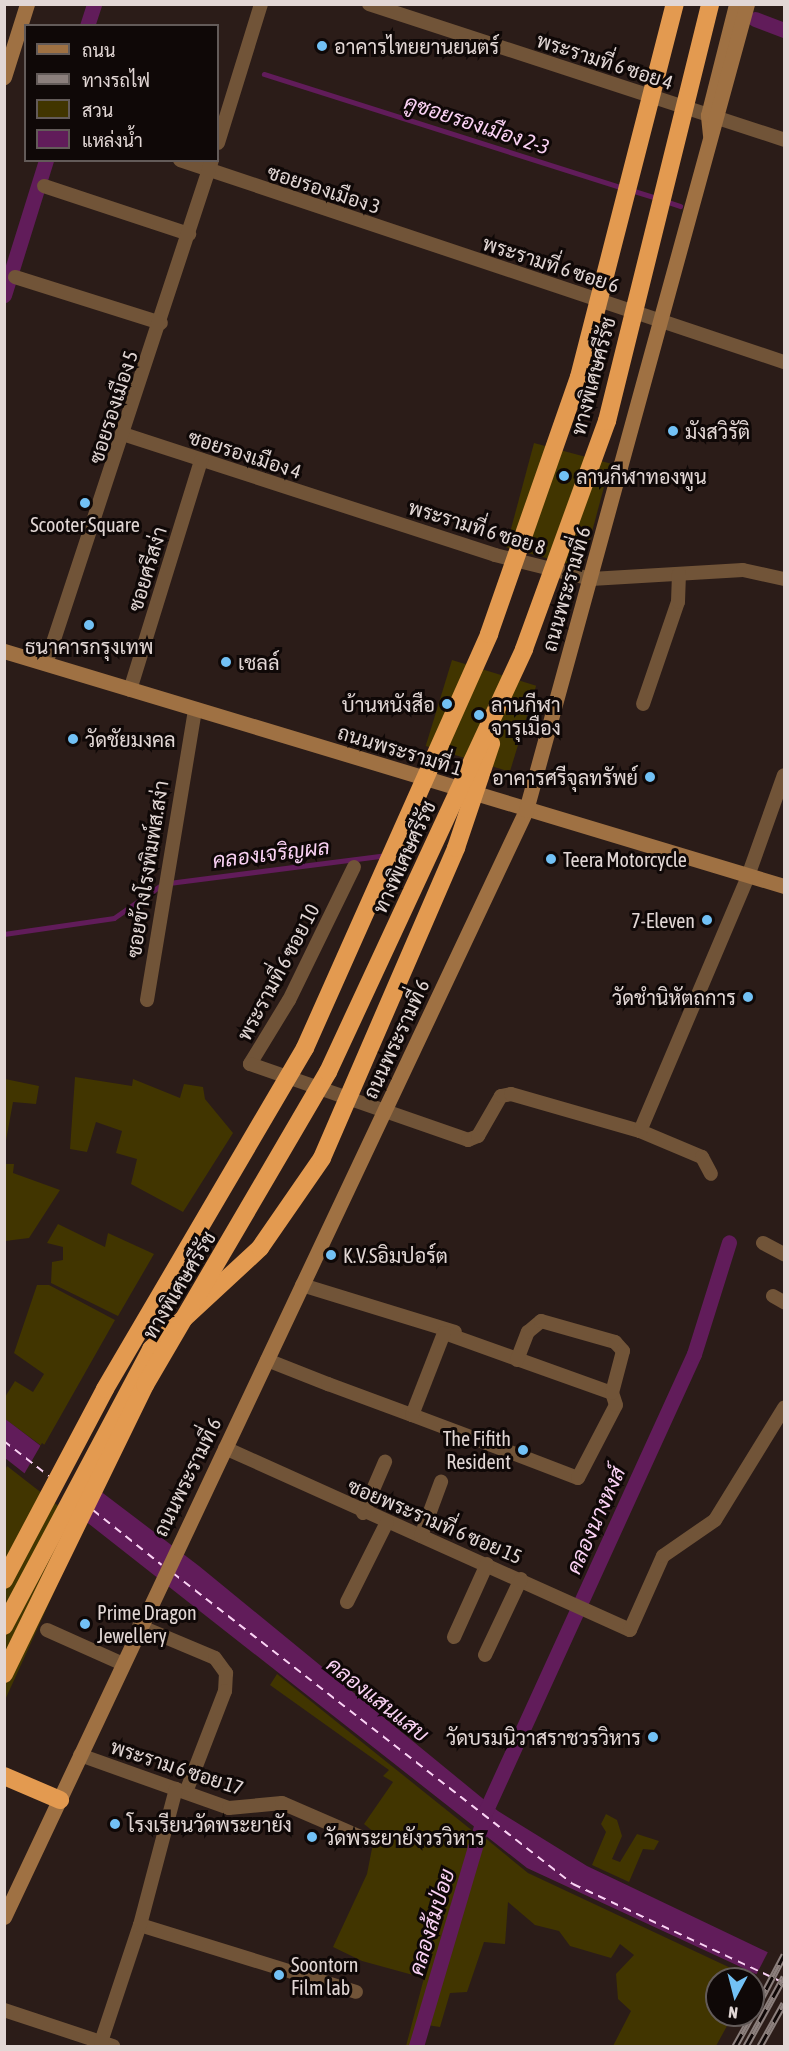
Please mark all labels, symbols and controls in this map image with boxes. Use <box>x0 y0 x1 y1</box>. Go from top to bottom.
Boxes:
legend <box>24 24 219 162</box>
street label: พระรามที่ 6 ซอย 4 <box>534 28 676 94</box>
place label: อาคารไทยยานยนตร์ <box>334 34 499 58</box>
marker: อาคารไทยยานยนตร์ <box>315 39 329 53</box>
text: ถนน <box>82 40 115 61</box>
text: ทางรถไฟ <box>82 70 150 91</box>
water label: คูซอยรองเมือง 2-3 <box>401 89 553 159</box>
text: สวน <box>82 100 113 121</box>
text: แหล่งน้ำ <box>82 130 143 151</box>
street label: ซอยรองเมือง 3 <box>264 159 384 219</box>
street label: พระรามที่ 6 ซอย 6 <box>480 231 622 297</box>
street label: ทางพิเศษศรีรัช <box>566 314 620 438</box>
street label: ซอยรองเมือง 5 <box>83 347 143 467</box>
place label: มังสวิรัติ <box>685 419 750 443</box>
street label: ซอยรองเมือง 4 <box>185 424 305 484</box>
marker: มังสวิรัติ <box>666 424 680 438</box>
place label: ลานกีฬาทองพูน <box>576 464 707 488</box>
marker: ลานกีฬาทองพูน <box>557 469 571 483</box>
street label: พระรามที่ 6 ซอย 8 <box>406 495 548 559</box>
marker: Scooter Square <box>78 496 92 510</box>
place label: Scooter Square <box>30 512 140 536</box>
street label: ซอยศรีสง่า <box>123 524 171 614</box>
street label: ถนนพระรามที่ 6 <box>537 524 595 654</box>
marker: ธนาคารกรุงเทพ <box>82 618 96 632</box>
place label: ธนาคารกรุงเทพ <box>25 634 153 658</box>
place label: เชลล์ <box>238 650 280 674</box>
marker: เชลล์ <box>219 655 233 669</box>
place label: บ้านหนังสือ <box>342 692 435 716</box>
place label: ลานกีฬา จารุเมือง <box>491 692 561 739</box>
marker: บ้านหนังสือ <box>440 697 454 711</box>
marker: ลานกีฬา จารุเมือง <box>472 708 486 722</box>
street label: ถนนพระรามที่ 1 <box>335 720 465 780</box>
place label: วัดชัยมงคล <box>85 727 176 751</box>
marker: วัดชัยมงคล <box>66 732 80 746</box>
place label: อาคารศรีจุลทรัพย์ <box>492 765 638 789</box>
marker: อาคารศรีจุลทรัพย์ <box>643 770 657 784</box>
street label: ซอยข้างโรงพิมพ์ส.สง่า <box>121 779 173 959</box>
street label: ทางพิเศษศรีรัช <box>367 797 441 917</box>
water label: คลองเจริญผล <box>211 833 331 873</box>
place label: Teera Motorcycle <box>563 847 687 871</box>
marker: Teera Motorcycle <box>544 852 558 866</box>
street label: พระรามที่ 6 ซอย 10 <box>232 899 324 1045</box>
place label: 7-Eleven <box>631 908 695 932</box>
marker: 7-Eleven <box>700 913 714 927</box>
street label: ถนนพระรามที่ 6 <box>358 976 434 1102</box>
place label: วัดชำนิหัตถการ <box>612 985 736 1009</box>
marker: วัดชำนิหัตถการ <box>741 990 755 1004</box>
street label: ทางพิเศษศรีรัช <box>137 1227 221 1343</box>
place label: K.V.Sอิมปอร์ต <box>343 1243 448 1267</box>
marker: K.V.Sอิมปอร์ต <box>324 1248 338 1262</box>
street label: ถนนพระรามที่ 6 <box>148 1414 226 1540</box>
place label: The Fifith Resident <box>443 1426 511 1473</box>
marker: The Fifith Resident <box>516 1443 530 1457</box>
water label: คลองนางหงส์ <box>560 1462 630 1578</box>
street label: ซอยพระรามที่ 6 ซอย 15 <box>344 1473 526 1569</box>
place label: Prime Dragon Jewellery <box>97 1600 197 1647</box>
marker: Prime Dragon Jewellery <box>78 1617 92 1631</box>
water label: คลองแสนแสบ <box>322 1651 434 1747</box>
place label: วัดบรมนิวาสราชวรวิหาร <box>446 1725 641 1749</box>
marker: วัดบรมนิวาสราชวรวิหาร <box>646 1730 660 1744</box>
street label: พระราม 6 ซอย 17 <box>108 1734 246 1800</box>
place label: โรงเรียนวัดพระยายัง <box>127 1812 292 1836</box>
marker: โรงเรียนวัดพระยายัง <box>108 1817 122 1831</box>
place label: วัดพระยายังวรวิหาร <box>324 1825 485 1849</box>
marker: วัดพระยายังวรวิหาร <box>305 1830 319 1844</box>
water label: คลองส้มป่อย <box>403 1866 459 1978</box>
place label: Soontorn Film lab <box>291 1952 358 1999</box>
north arrow <box>705 1967 765 2027</box>
marker: Soontorn Film lab <box>272 1968 286 1982</box>
text: N <box>727 2003 739 2022</box>

